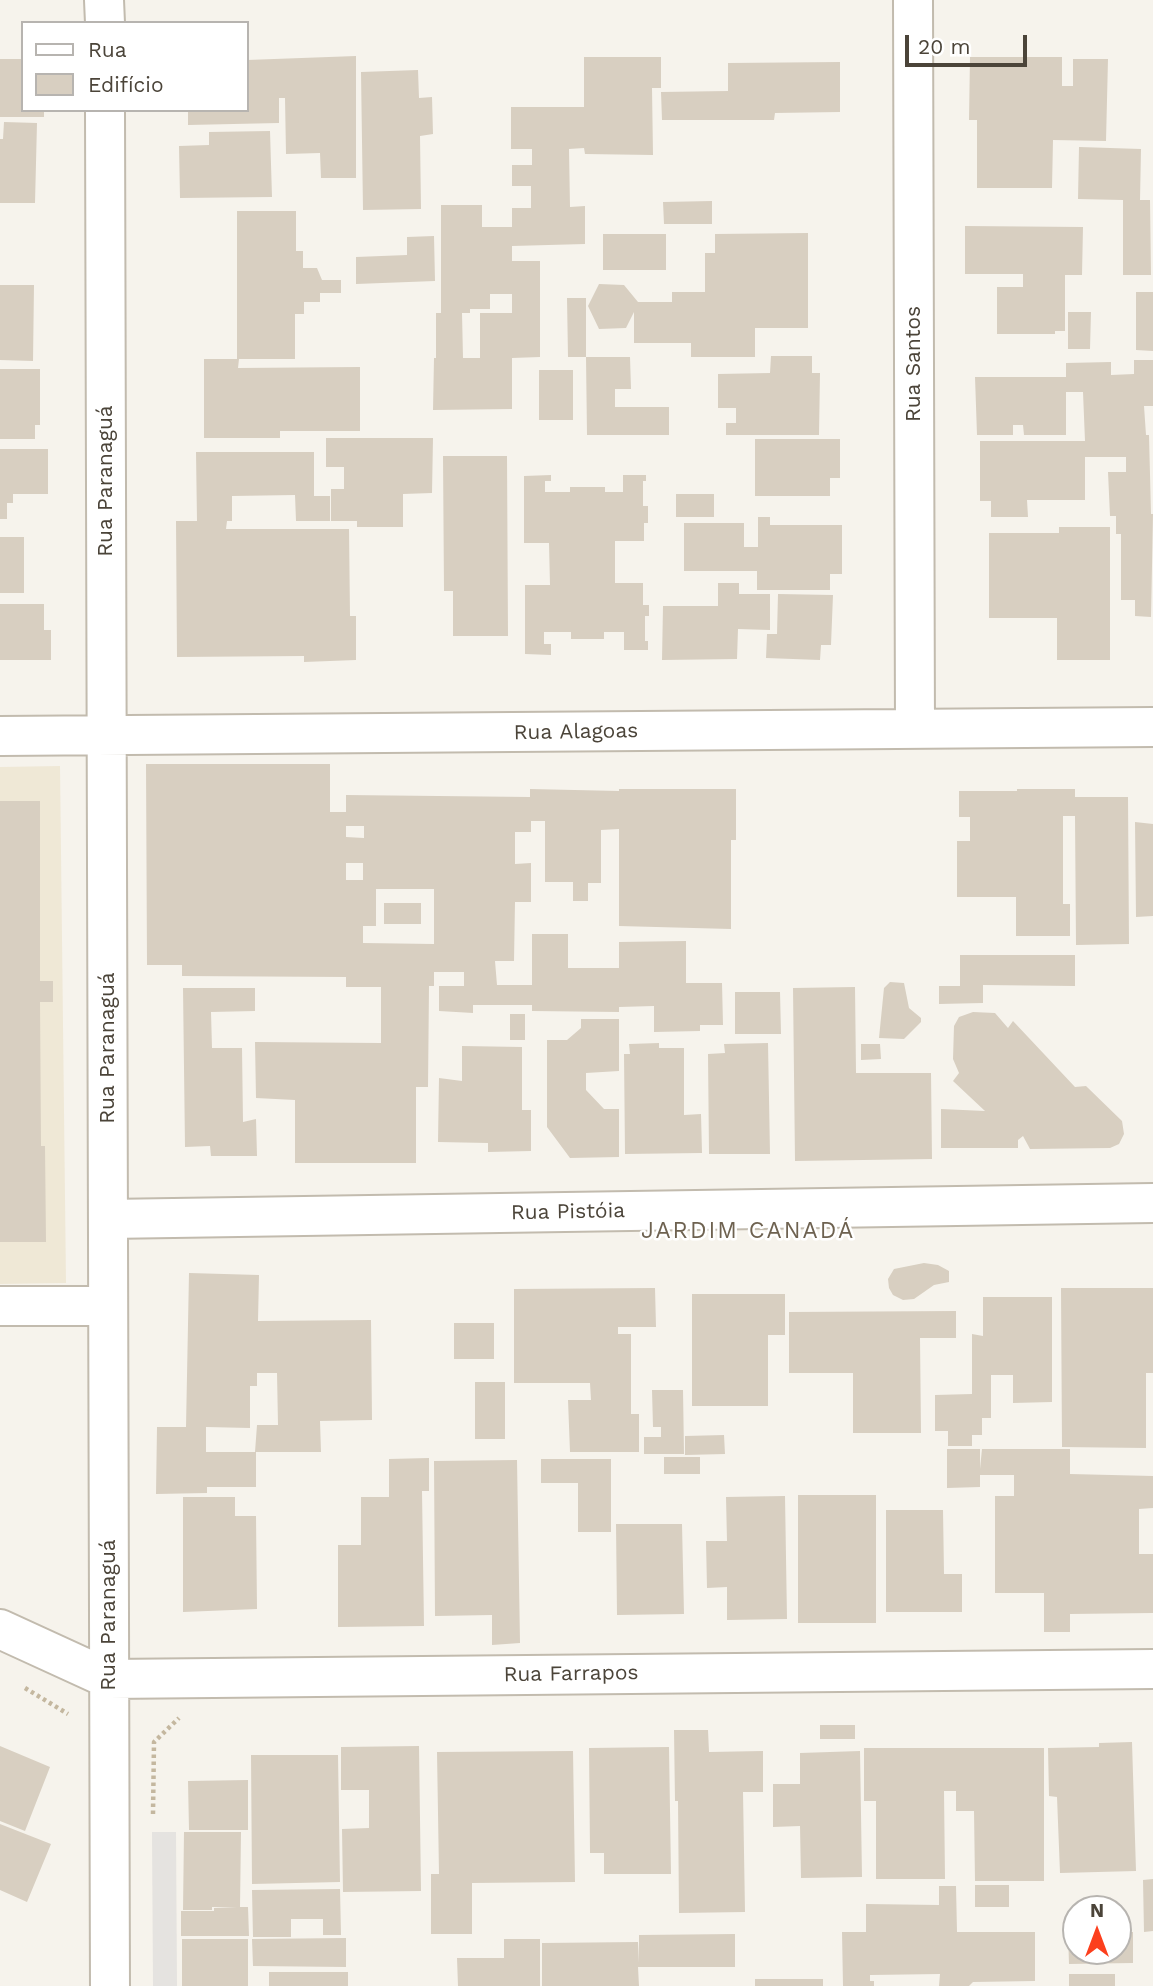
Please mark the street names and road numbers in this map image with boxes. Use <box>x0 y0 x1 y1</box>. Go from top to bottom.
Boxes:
street label: Rua Santos <box>901 306 927 422</box>
street label: Rua Paranaguá <box>93 405 119 557</box>
street label: Rua Alagoas <box>513 718 639 746</box>
street label: Rua Paranaguá <box>95 972 121 1124</box>
street label: Rua Pistóia <box>511 1198 625 1226</box>
street label: Rua Paranaguá <box>96 1539 122 1691</box>
street label: Rua Farrapos <box>503 1660 639 1688</box>

